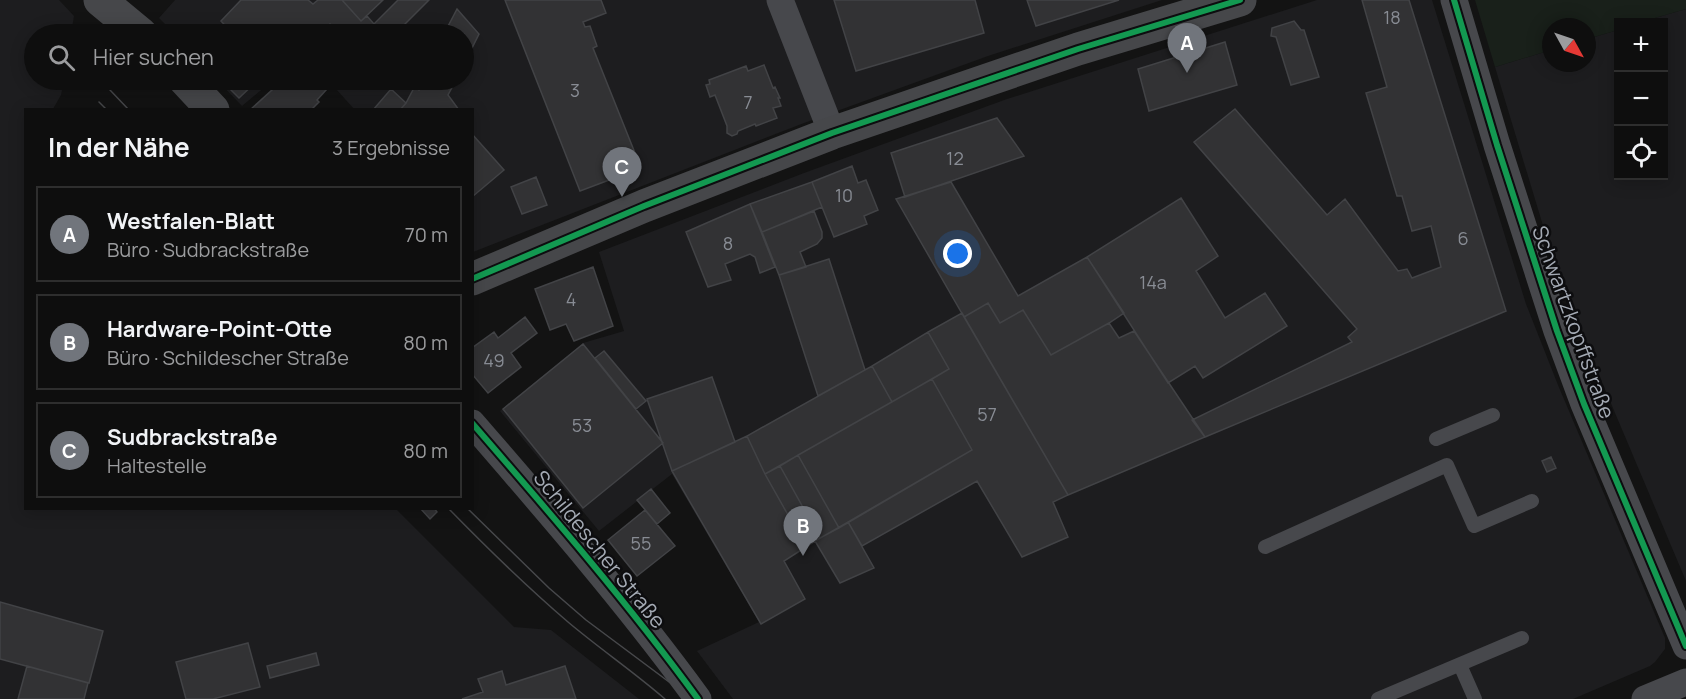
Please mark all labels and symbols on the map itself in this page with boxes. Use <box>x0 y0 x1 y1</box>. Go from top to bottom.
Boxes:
house number: 18 <box>1383 5 1401 29</box>
north arrow <box>1542 18 1596 72</box>
pin: A <box>1168 23 1206 73</box>
house number: 3 <box>570 78 580 102</box>
house number: 7 <box>743 90 753 114</box>
house number: 12 <box>946 146 964 170</box>
pin: C <box>602 148 642 197</box>
house number: 10 <box>835 183 853 207</box>
street label: Schwartzkopffstraße <box>1526 222 1622 422</box>
house number: 6 <box>1457 226 1469 250</box>
house number: 8 <box>723 231 733 255</box>
your location <box>943 239 972 268</box>
house number: 14a <box>1139 270 1167 294</box>
house number: 4 <box>566 287 576 311</box>
house number: 49 <box>483 348 505 372</box>
house number: 57 <box>977 402 997 426</box>
house number: 53 <box>572 413 592 437</box>
street label: Schildescher Straße <box>528 464 672 634</box>
pin: B <box>784 506 822 556</box>
house number: 55 <box>631 531 651 555</box>

